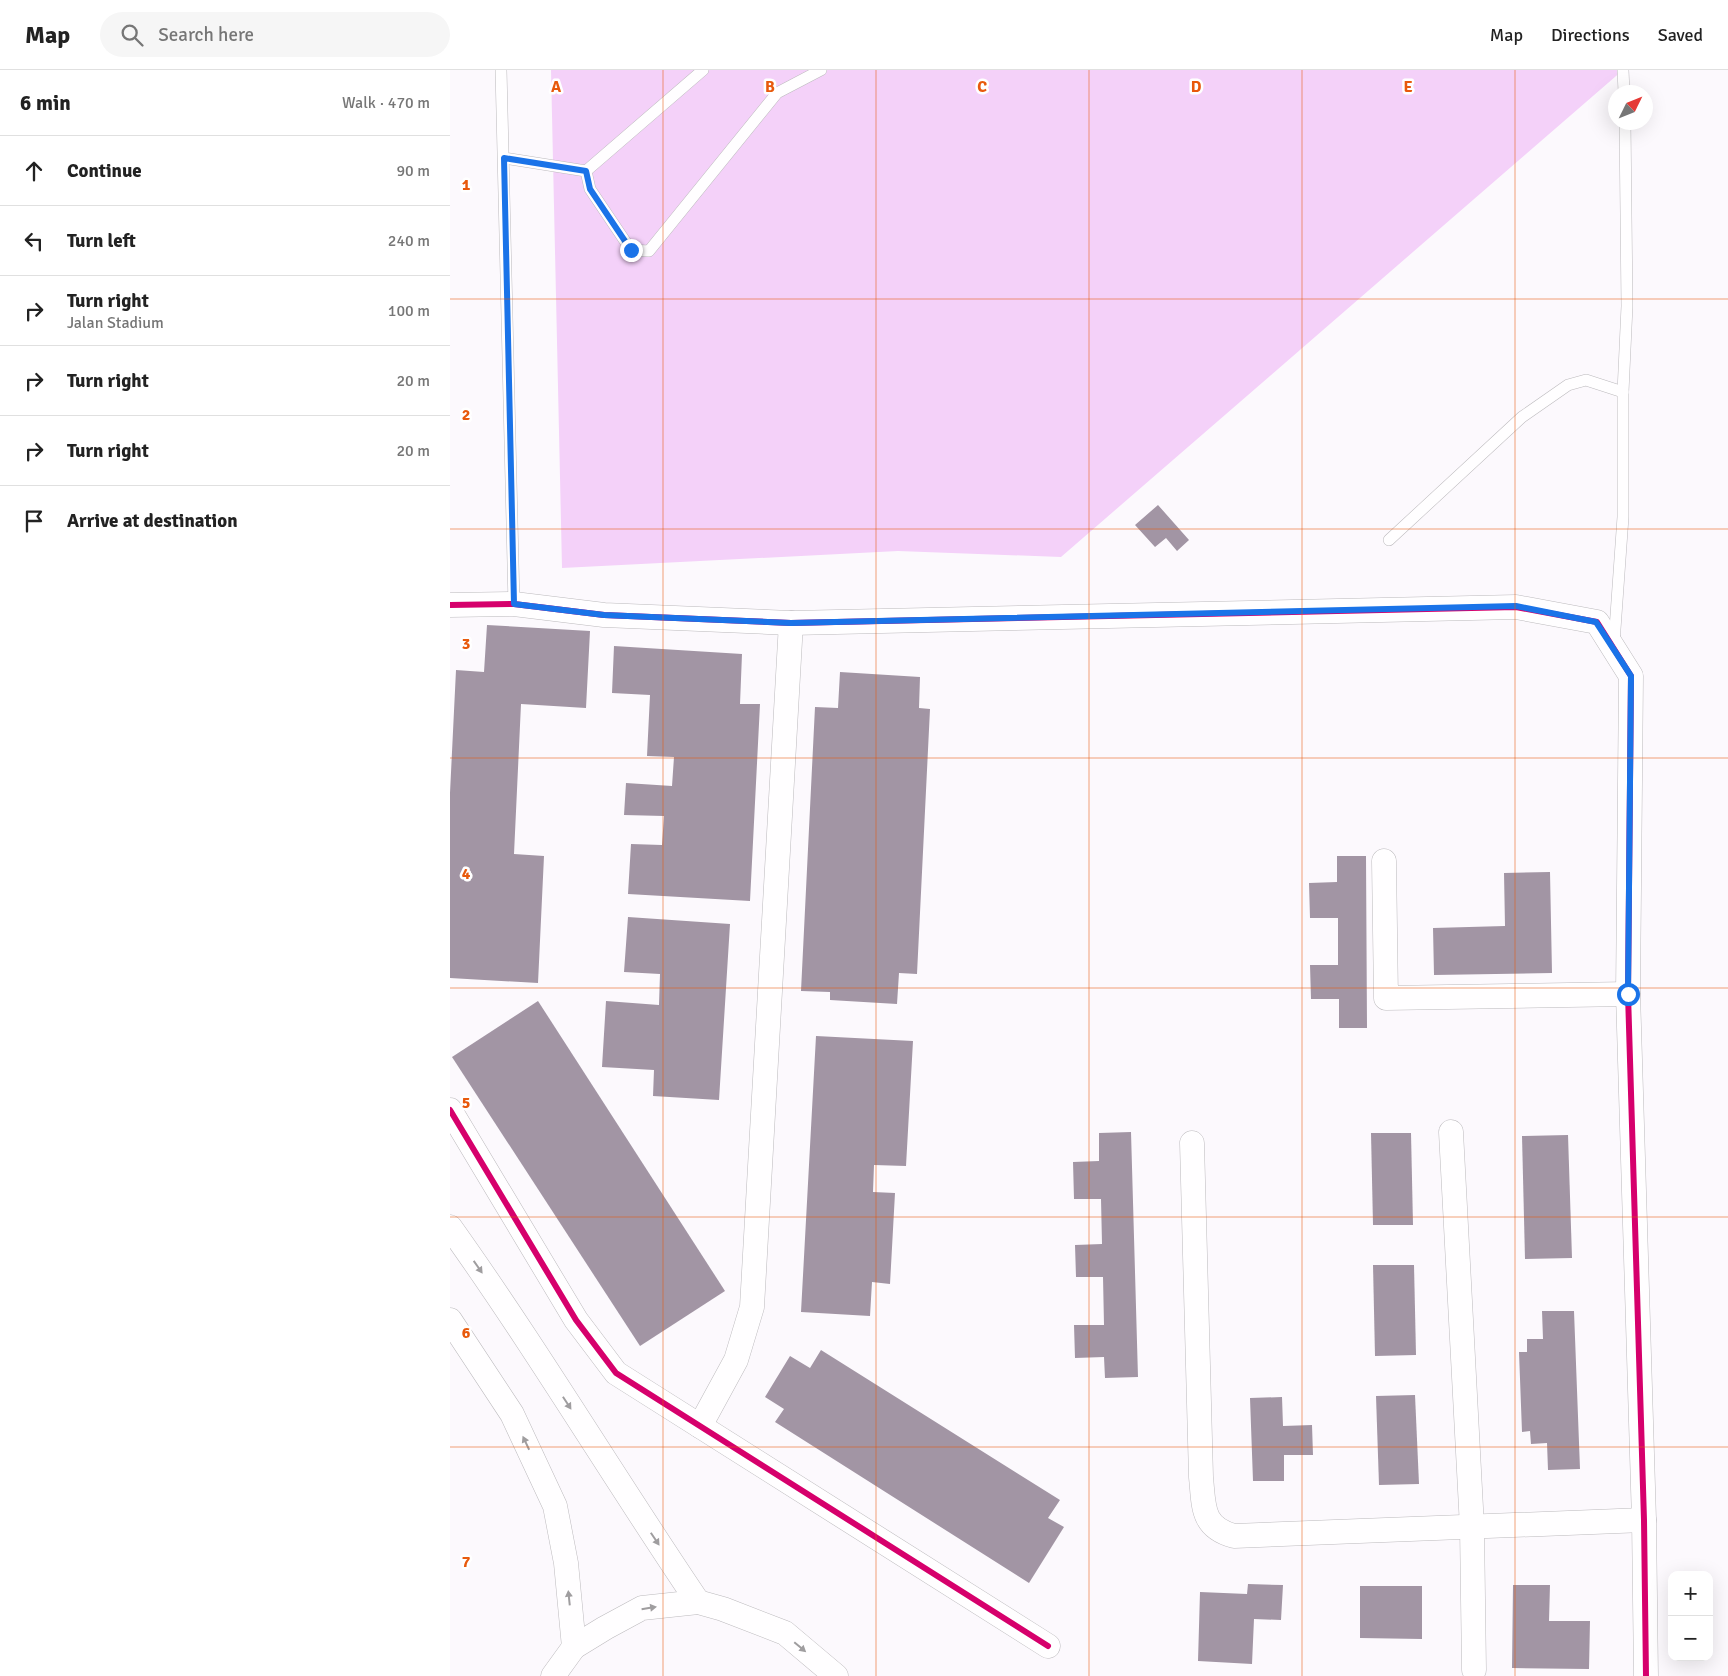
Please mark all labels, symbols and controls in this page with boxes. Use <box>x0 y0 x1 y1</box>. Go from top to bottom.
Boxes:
search box <box>100 12 450 57</box>
text: Map <box>25 20 70 50</box>
icon: search <box>118 21 146 49</box>
text: Search here <box>158 23 254 47</box>
text: Map <box>1490 24 1523 46</box>
text: Directions <box>1551 24 1630 46</box>
text: Saved <box>1658 24 1703 46</box>
text: A <box>551 77 562 97</box>
text: B <box>765 77 775 97</box>
text: C <box>977 77 987 97</box>
text: D <box>1191 77 1202 97</box>
text: E <box>1403 77 1413 97</box>
north arrow <box>1608 85 1653 130</box>
text: 6 min <box>20 90 71 116</box>
text: Walk · 470 m <box>342 93 430 113</box>
icon: ahead <box>20 157 48 185</box>
text: Continue <box>67 159 142 183</box>
text: 90 m <box>396 161 430 181</box>
text: 1 <box>462 175 471 195</box>
icon: left <box>20 227 48 255</box>
text: Turn left <box>67 229 136 253</box>
text: 240 m <box>388 231 430 251</box>
route end <box>620 239 643 262</box>
text: Turn right <box>67 289 149 313</box>
icon: right <box>20 297 48 325</box>
text: 100 m <box>388 301 430 321</box>
text: Jalan Stadium <box>67 313 164 333</box>
icon: right <box>20 367 48 395</box>
text: Turn right <box>67 369 149 393</box>
text: 20 m <box>396 371 430 391</box>
text: 2 <box>462 405 470 425</box>
icon: right <box>20 437 48 465</box>
text: Turn right <box>67 439 149 463</box>
text: 20 m <box>396 441 430 461</box>
icon: arrive <box>20 507 48 535</box>
text: Arrive at destination <box>67 509 238 533</box>
text: 3 <box>462 634 470 654</box>
text: 4 <box>462 864 471 884</box>
route start <box>1617 983 1640 1006</box>
text: 5 <box>462 1093 470 1113</box>
one-way arrow <box>473 1260 483 1274</box>
text: 6 <box>462 1323 471 1343</box>
one-way arrow <box>563 1396 572 1409</box>
one-way arrow <box>522 1436 530 1450</box>
one-way arrow <box>650 1533 660 1546</box>
text: 7 <box>462 1552 471 1572</box>
map controls <box>1668 1571 1713 1661</box>
button: + <box>1668 1571 1713 1616</box>
one-way arrow <box>565 1590 573 1606</box>
one-way arrow <box>641 1604 657 1612</box>
button: − <box>1668 1616 1713 1661</box>
one-way arrow <box>794 1641 807 1652</box>

